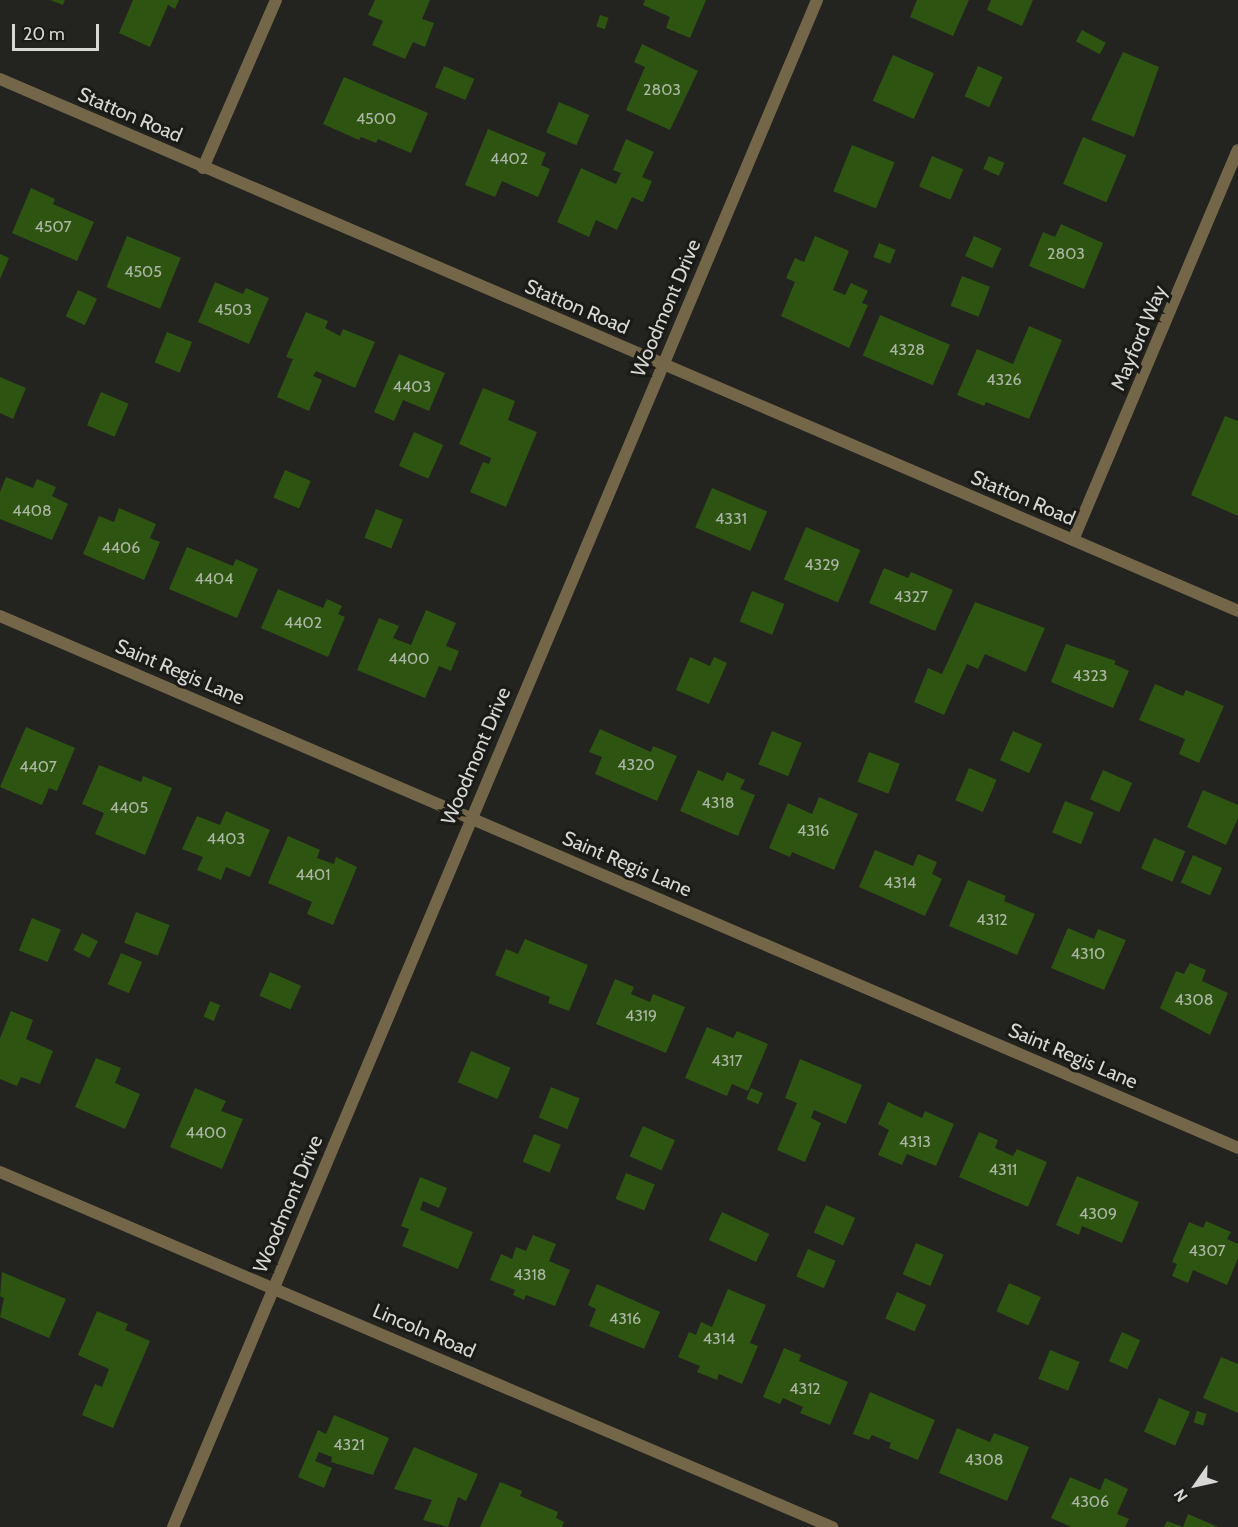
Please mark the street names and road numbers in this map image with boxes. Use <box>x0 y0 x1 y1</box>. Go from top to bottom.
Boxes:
street label: Statton Road <box>74 82 186 148</box>
street label: Woodmont Drive <box>626 236 706 380</box>
street label: Statton Road <box>521 274 633 340</box>
street label: Mayford Way <box>1106 282 1172 394</box>
street label: Statton Road <box>967 465 1079 531</box>
street label: Saint Regis Lane <box>112 634 248 710</box>
street label: Woodmont Drive <box>436 684 516 828</box>
street label: Saint Regis Lane <box>559 826 695 902</box>
street label: Saint Regis Lane <box>1005 1018 1141 1094</box>
street label: Woodmont Drive <box>248 1132 328 1276</box>
street label: Lincoln Road <box>369 1299 479 1363</box>

